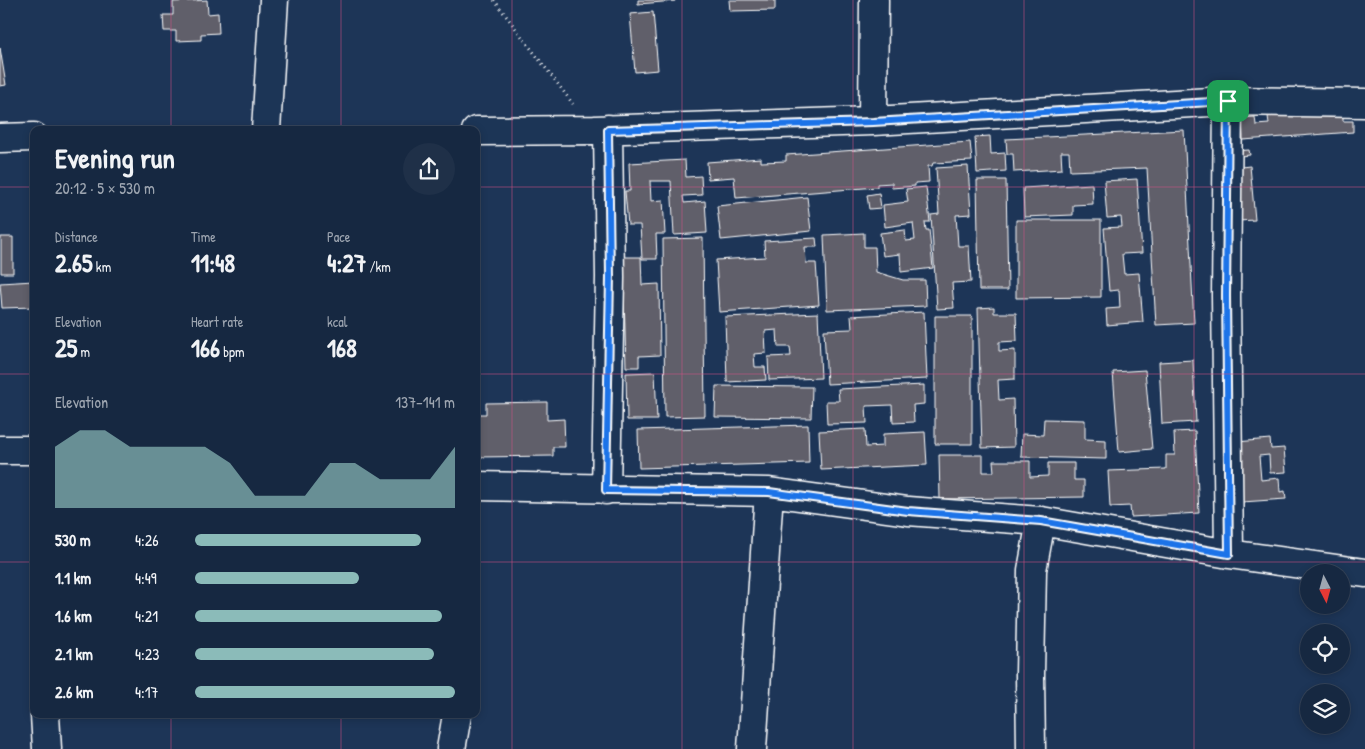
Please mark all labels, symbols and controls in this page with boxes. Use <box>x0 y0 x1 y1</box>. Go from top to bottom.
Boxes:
pin <box>1207 80 1249 122</box>
icon: arrive <box>1214 87 1242 115</box>
text: Evening run <box>55 139 175 177</box>
button: share <box>403 143 455 195</box>
text: 20:12 · 5 × 530 m <box>55 177 155 199</box>
text: Distance <box>55 227 98 246</box>
text: Time <box>191 227 216 246</box>
text: Pace <box>327 227 350 246</box>
text: 2.65 <box>55 246 93 280</box>
text: 11:48 <box>191 246 235 280</box>
text: 4:27 <box>327 246 366 280</box>
text: km <box>93 257 111 276</box>
text: /km <box>366 257 391 276</box>
text: Elevation <box>55 312 102 331</box>
text: Heart rate <box>191 312 243 331</box>
text: kcal <box>327 312 347 331</box>
text: 25 <box>55 331 77 365</box>
text: 166 <box>191 331 220 365</box>
text: 168 <box>327 331 357 365</box>
text: m <box>77 342 90 361</box>
text: bpm <box>220 342 245 361</box>
text: Elevation <box>55 391 108 413</box>
text: 137–141 m <box>395 391 455 413</box>
text: 530 m <box>55 529 91 551</box>
text: 4:26 <box>135 529 159 551</box>
north arrow <box>1300 564 1350 614</box>
map controls <box>1300 564 1350 734</box>
text: 1.1 km <box>55 567 91 589</box>
text: 4:49 <box>135 567 157 589</box>
text: 1.6 km <box>55 605 92 627</box>
text: 4:21 <box>135 605 158 627</box>
button: locate <box>1300 624 1350 674</box>
text: 2.1 km <box>55 643 93 665</box>
text: 4:23 <box>135 643 159 665</box>
text: 2.6 km <box>55 681 94 703</box>
text: 4:17 <box>135 681 158 703</box>
button: layers <box>1300 684 1350 734</box>

